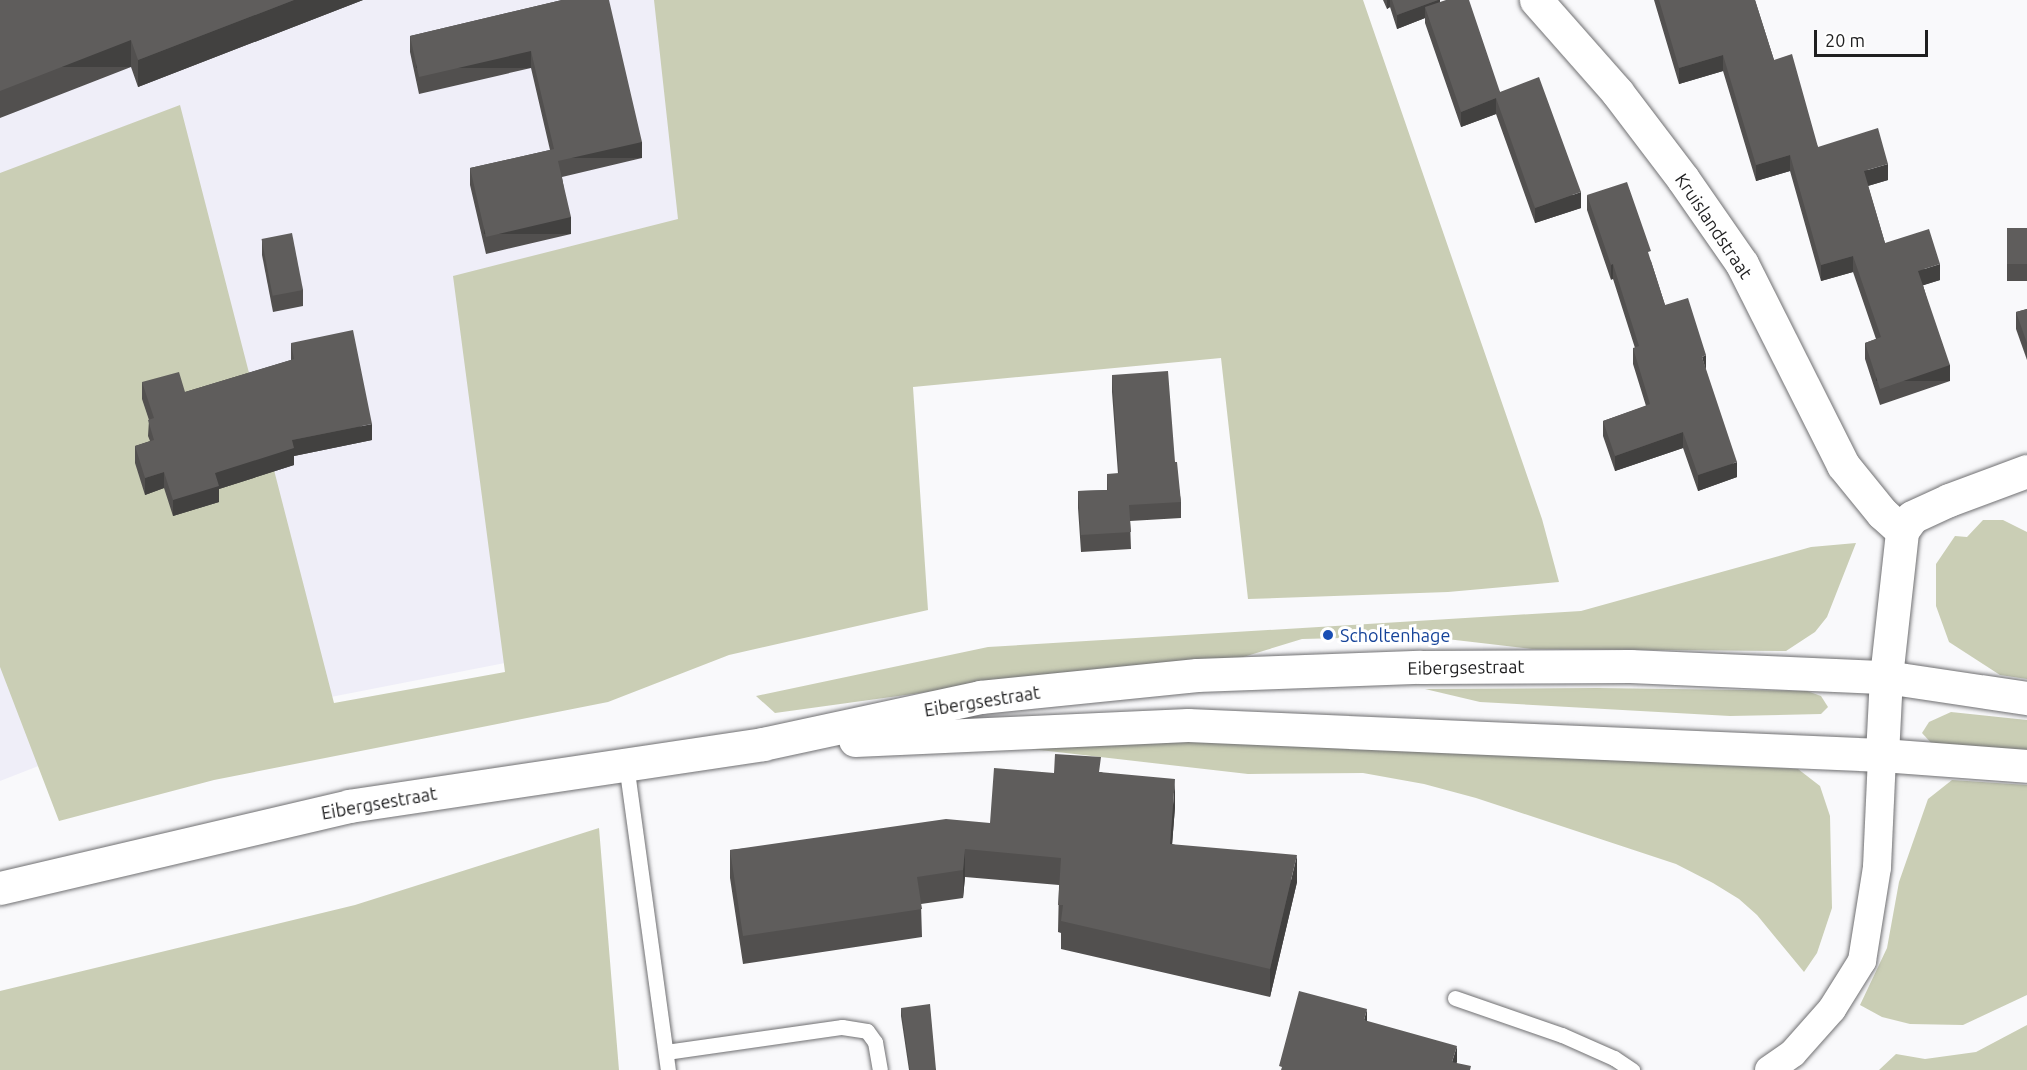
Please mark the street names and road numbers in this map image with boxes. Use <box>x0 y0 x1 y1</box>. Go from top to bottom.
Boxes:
street label: Kruislandstraat <box>1671 169 1757 283</box>
street label: Eibergsestraat <box>1407 655 1525 679</box>
street label: Eibergsestraat <box>922 681 1042 721</box>
street label: Eibergsestraat <box>319 782 439 824</box>

